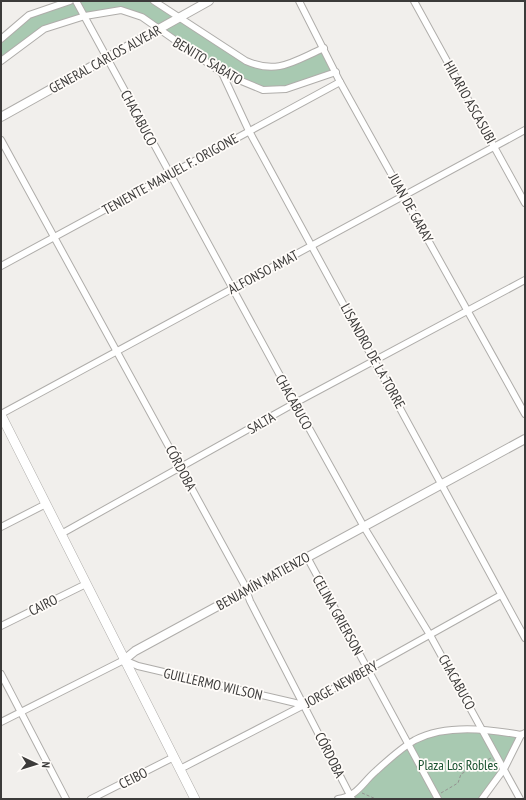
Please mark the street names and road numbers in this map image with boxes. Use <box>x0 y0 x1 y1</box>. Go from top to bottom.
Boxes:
street label: GENERAL CARLOS ALVEAR <box>46 21 164 97</box>
street label: BENITO SABATO <box>170 33 246 89</box>
street label: HILARIO ASCASUBI <box>440 57 500 147</box>
street label: CHACABUCO <box>117 87 161 149</box>
street label: TENIENTE MANUEL F. ORIGONE <box>99 129 241 219</box>
street label: JUAN DE GARAY <box>384 169 438 246</box>
street label: ALFONSO AMAT <box>225 246 302 298</box>
street label: LISANDRO DE LA TORRE <box>337 300 409 412</box>
street label: CHACABUCO <box>271 371 317 433</box>
street label: SALTA <box>244 408 278 438</box>
street label: CÓRDOBA <box>162 442 201 494</box>
street label: BENJAMÍN MATIENZO <box>213 548 313 614</box>
street label: CELINA GRIERSON <box>309 572 367 658</box>
street label: CAIRO <box>26 590 61 620</box>
street label: CHACABUCO <box>434 651 480 713</box>
street label: JORGE NEWBERY <box>300 656 381 712</box>
street label: GUILLERMO WILSON <box>162 664 264 704</box>
street label: CÓRDOBA <box>311 729 349 781</box>
street label: CEIBO <box>116 763 151 793</box>

